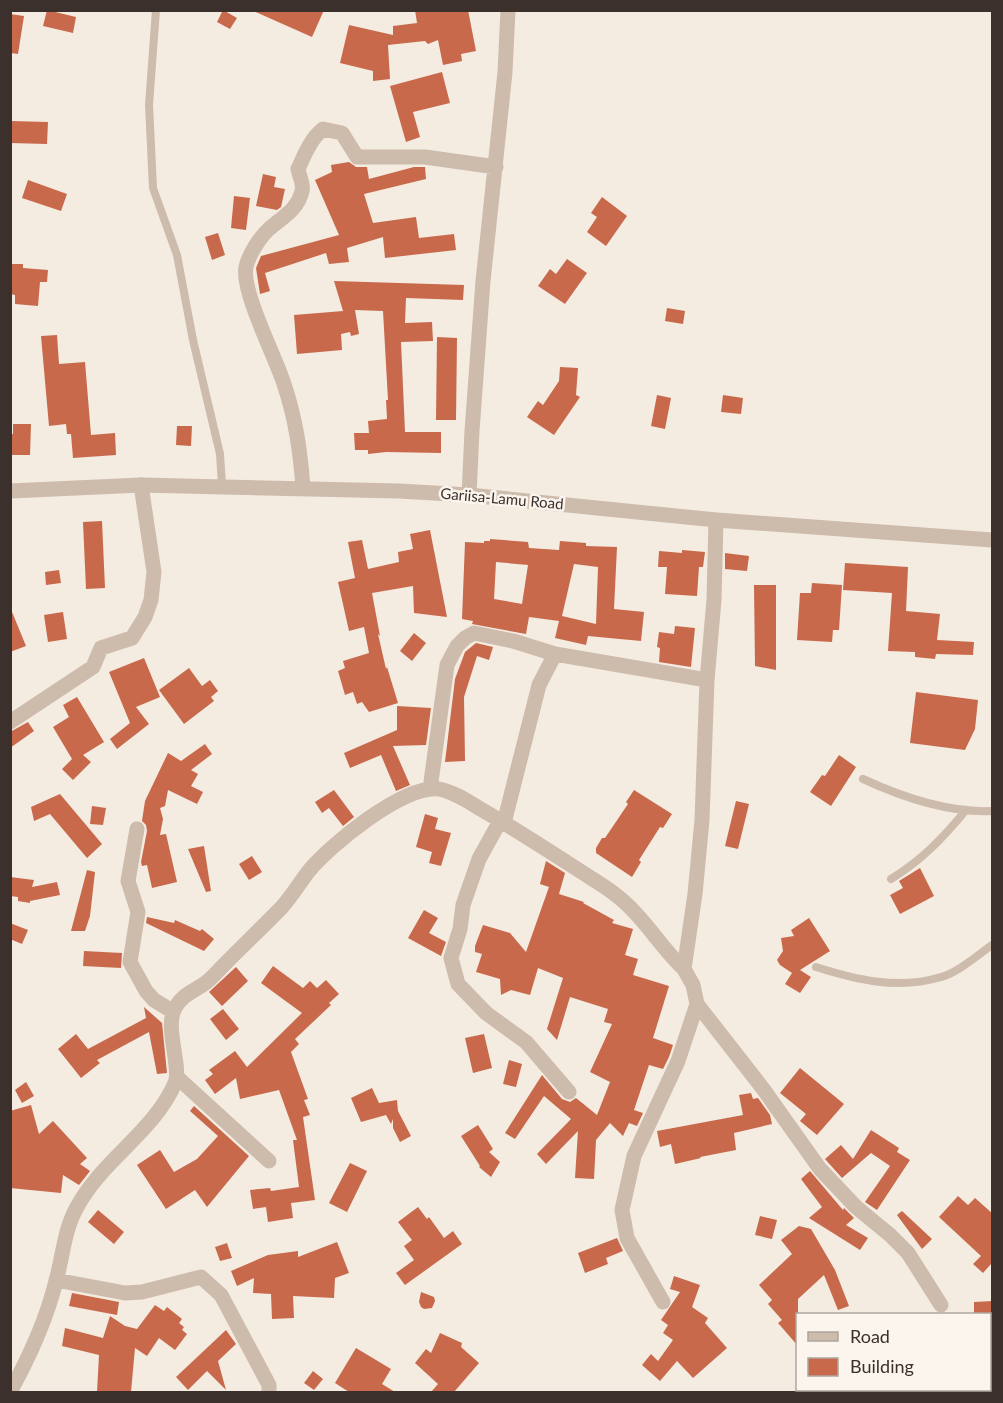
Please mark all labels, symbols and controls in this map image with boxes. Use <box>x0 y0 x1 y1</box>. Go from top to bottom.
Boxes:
street label: Gariisa-Lamu Road <box>440 484 564 512</box>
legend <box>796 1313 991 1391</box>
text: Road <box>850 1325 890 1347</box>
text: Building <box>850 1355 914 1377</box>

